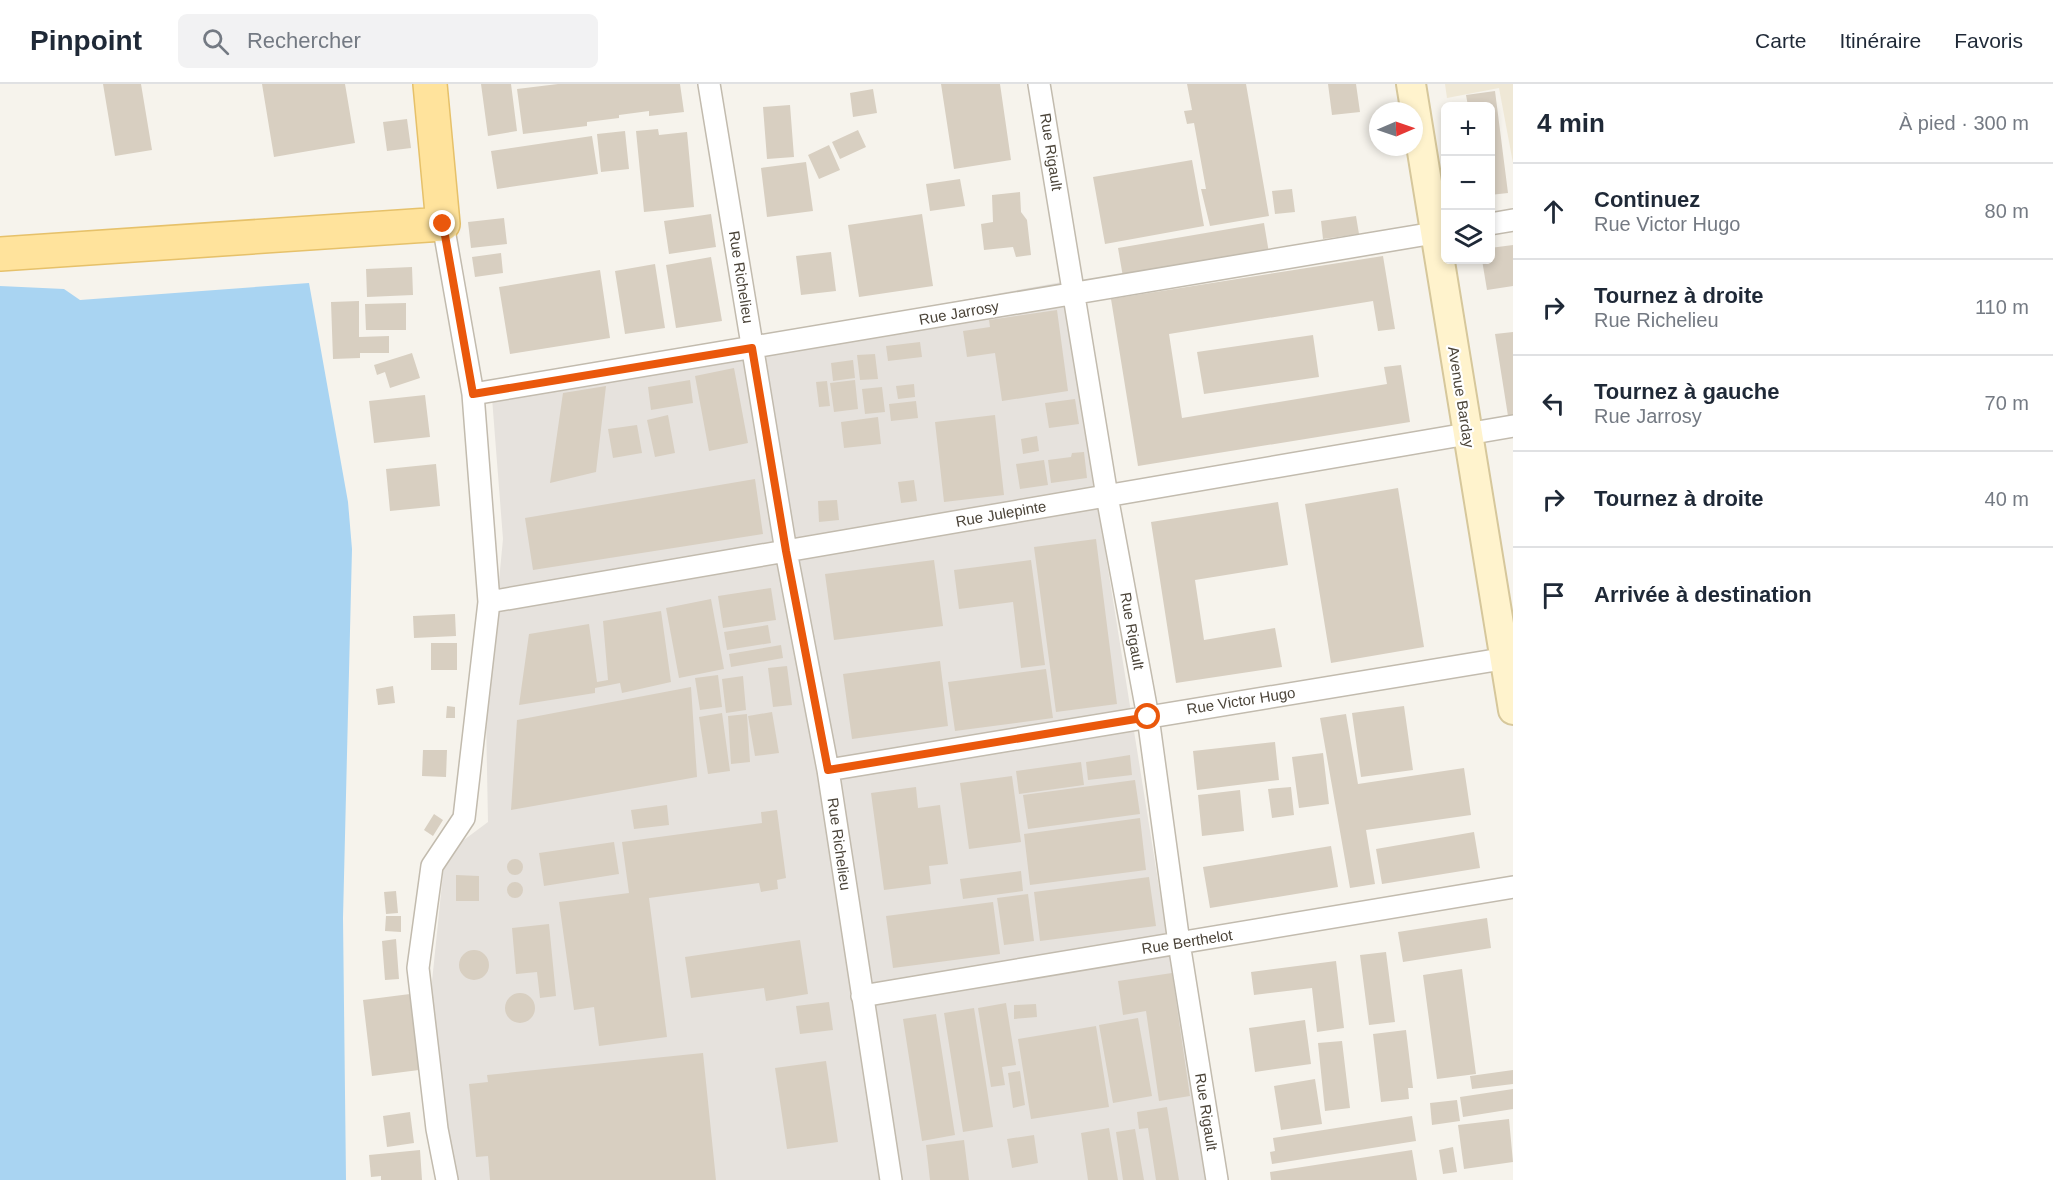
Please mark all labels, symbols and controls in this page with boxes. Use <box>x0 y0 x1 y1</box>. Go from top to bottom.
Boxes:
search box <box>178 14 598 68</box>
text: Pinpoint <box>30 25 142 56</box>
icon: search <box>199 25 232 58</box>
text: Rechercher <box>247 28 361 53</box>
text: Carte <box>1755 29 1806 52</box>
text: Itinéraire <box>1839 29 1921 52</box>
text: Favoris <box>1954 29 2023 52</box>
north arrow <box>1369 102 1423 156</box>
map controls <box>1441 102 1495 264</box>
button: + <box>1441 102 1495 156</box>
text: 4 min <box>1537 108 1605 138</box>
street label: Rue Rigault <box>1037 112 1066 193</box>
text: À pied · 300 m <box>1899 112 2029 134</box>
button: − <box>1441 156 1495 210</box>
text: Continuez <box>1594 187 1700 212</box>
icon: ahead <box>1537 195 1570 228</box>
text: 80 m <box>1985 200 2029 222</box>
route end <box>429 210 455 236</box>
button: layers <box>1441 210 1495 264</box>
text: Rue Victor Hugo <box>1594 213 1740 235</box>
street label: Rue Richelieu <box>726 229 757 324</box>
text: Tournez à droite <box>1594 283 1764 308</box>
icon: right <box>1537 291 1570 324</box>
text: 110 m <box>1975 296 2029 318</box>
street label: Rue Jarrosy <box>918 297 1001 328</box>
text: Rue Richelieu <box>1594 309 1719 331</box>
street label: Avenue Barday <box>1445 345 1478 449</box>
text: Tournez à gauche <box>1594 379 1779 404</box>
icon: left <box>1537 387 1570 420</box>
text: 70 m <box>1985 392 2029 414</box>
text: Rue Jarrosy <box>1594 405 1702 427</box>
icon: right <box>1537 483 1570 516</box>
text: Tournez à droite <box>1594 486 1764 511</box>
text: 40 m <box>1985 488 2029 510</box>
street label: Rue Julepinte <box>954 497 1048 530</box>
icon: arrive <box>1537 579 1570 612</box>
text: Arrivée à destination <box>1594 582 1812 607</box>
street label: Rue Rigault <box>1117 591 1148 672</box>
street label: Rue Victor Hugo <box>1185 684 1296 717</box>
route start <box>1134 703 1160 729</box>
street label: Rue Richelieu <box>825 797 854 891</box>
street label: Rue Berthelot <box>1140 926 1234 957</box>
street label: Rue Rigault <box>1192 1072 1221 1153</box>

